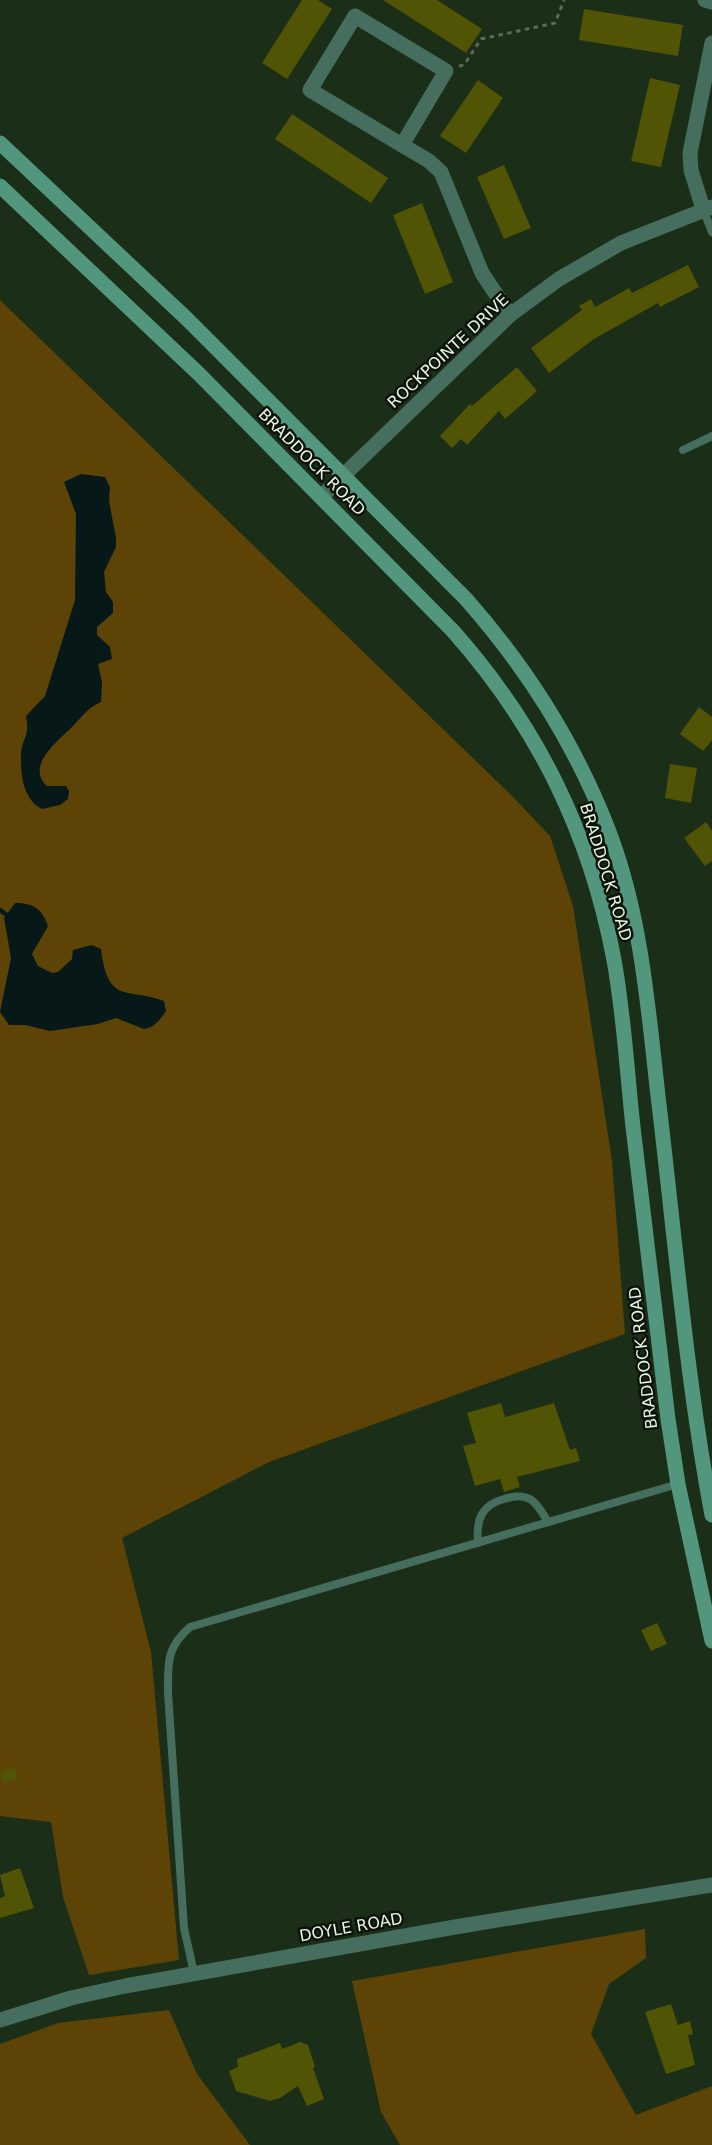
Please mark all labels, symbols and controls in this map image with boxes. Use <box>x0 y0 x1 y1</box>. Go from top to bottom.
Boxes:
street label: ROCKPOINTE DRIVE <box>384 290 512 412</box>
street label: BRADDOCK ROAD <box>255 405 369 519</box>
street label: BRADDOCK ROAD <box>576 801 636 943</box>
street label: BRADDOCK ROAD <box>625 1286 661 1430</box>
street label: DOYLE ROAD <box>298 1909 404 1945</box>

